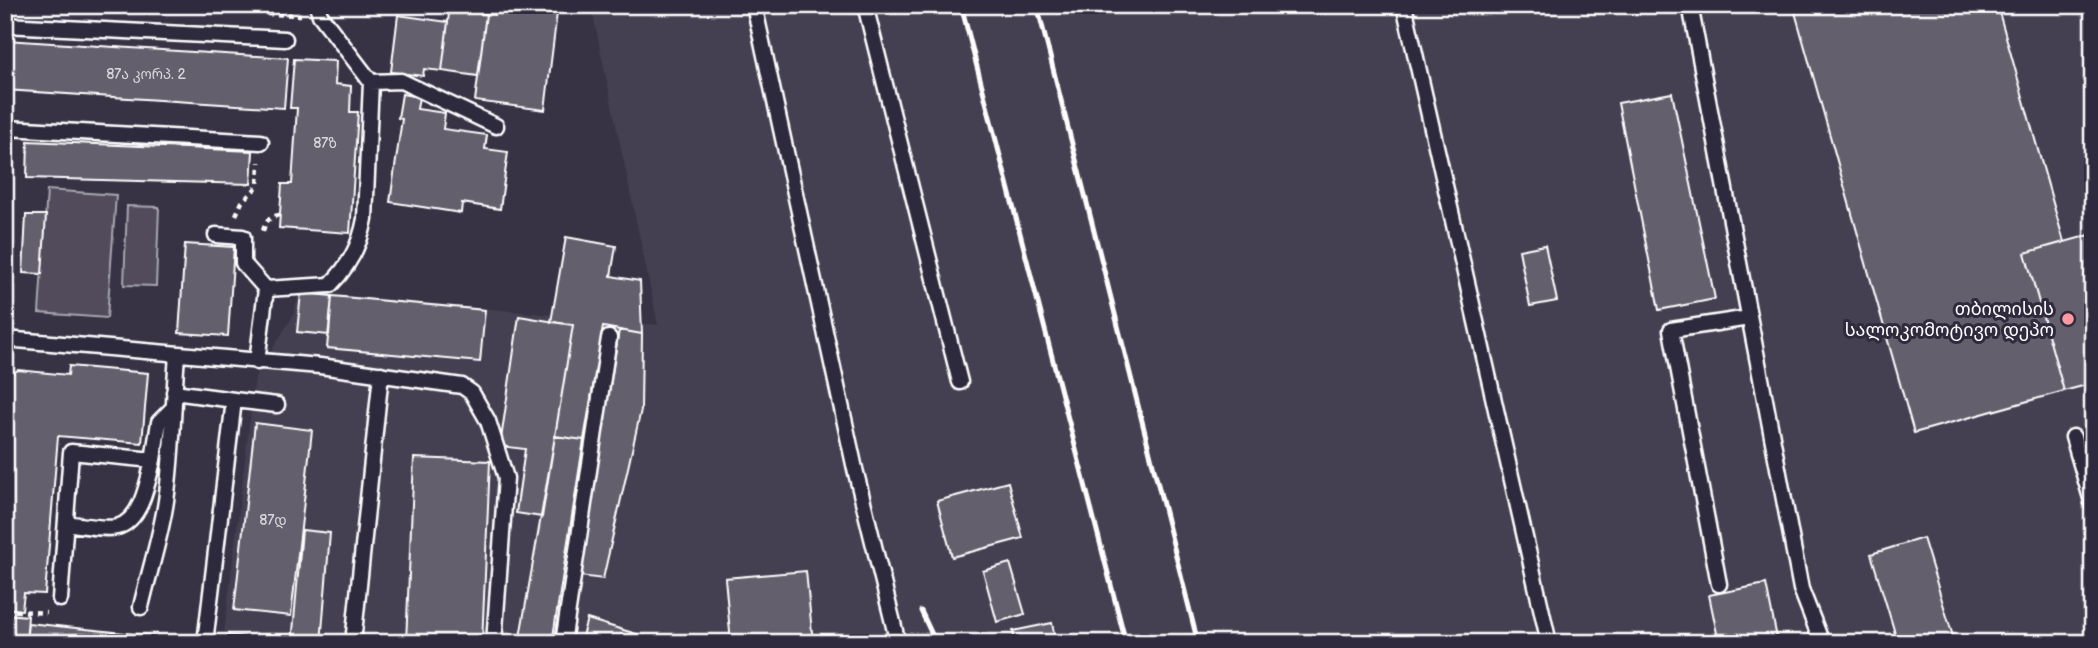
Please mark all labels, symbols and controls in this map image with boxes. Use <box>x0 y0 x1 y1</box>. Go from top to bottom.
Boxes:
house number: 87ა კორპ. 2 <box>106 66 187 83</box>
house number: 87ზ <box>313 135 337 152</box>
place label: თბილისის სალოკომოტივო დეპო <box>1845 299 2054 341</box>
marker: თბილისის სალოკომოტივო დეპო <box>2060 311 2076 327</box>
house number: 87დ <box>259 512 287 529</box>

